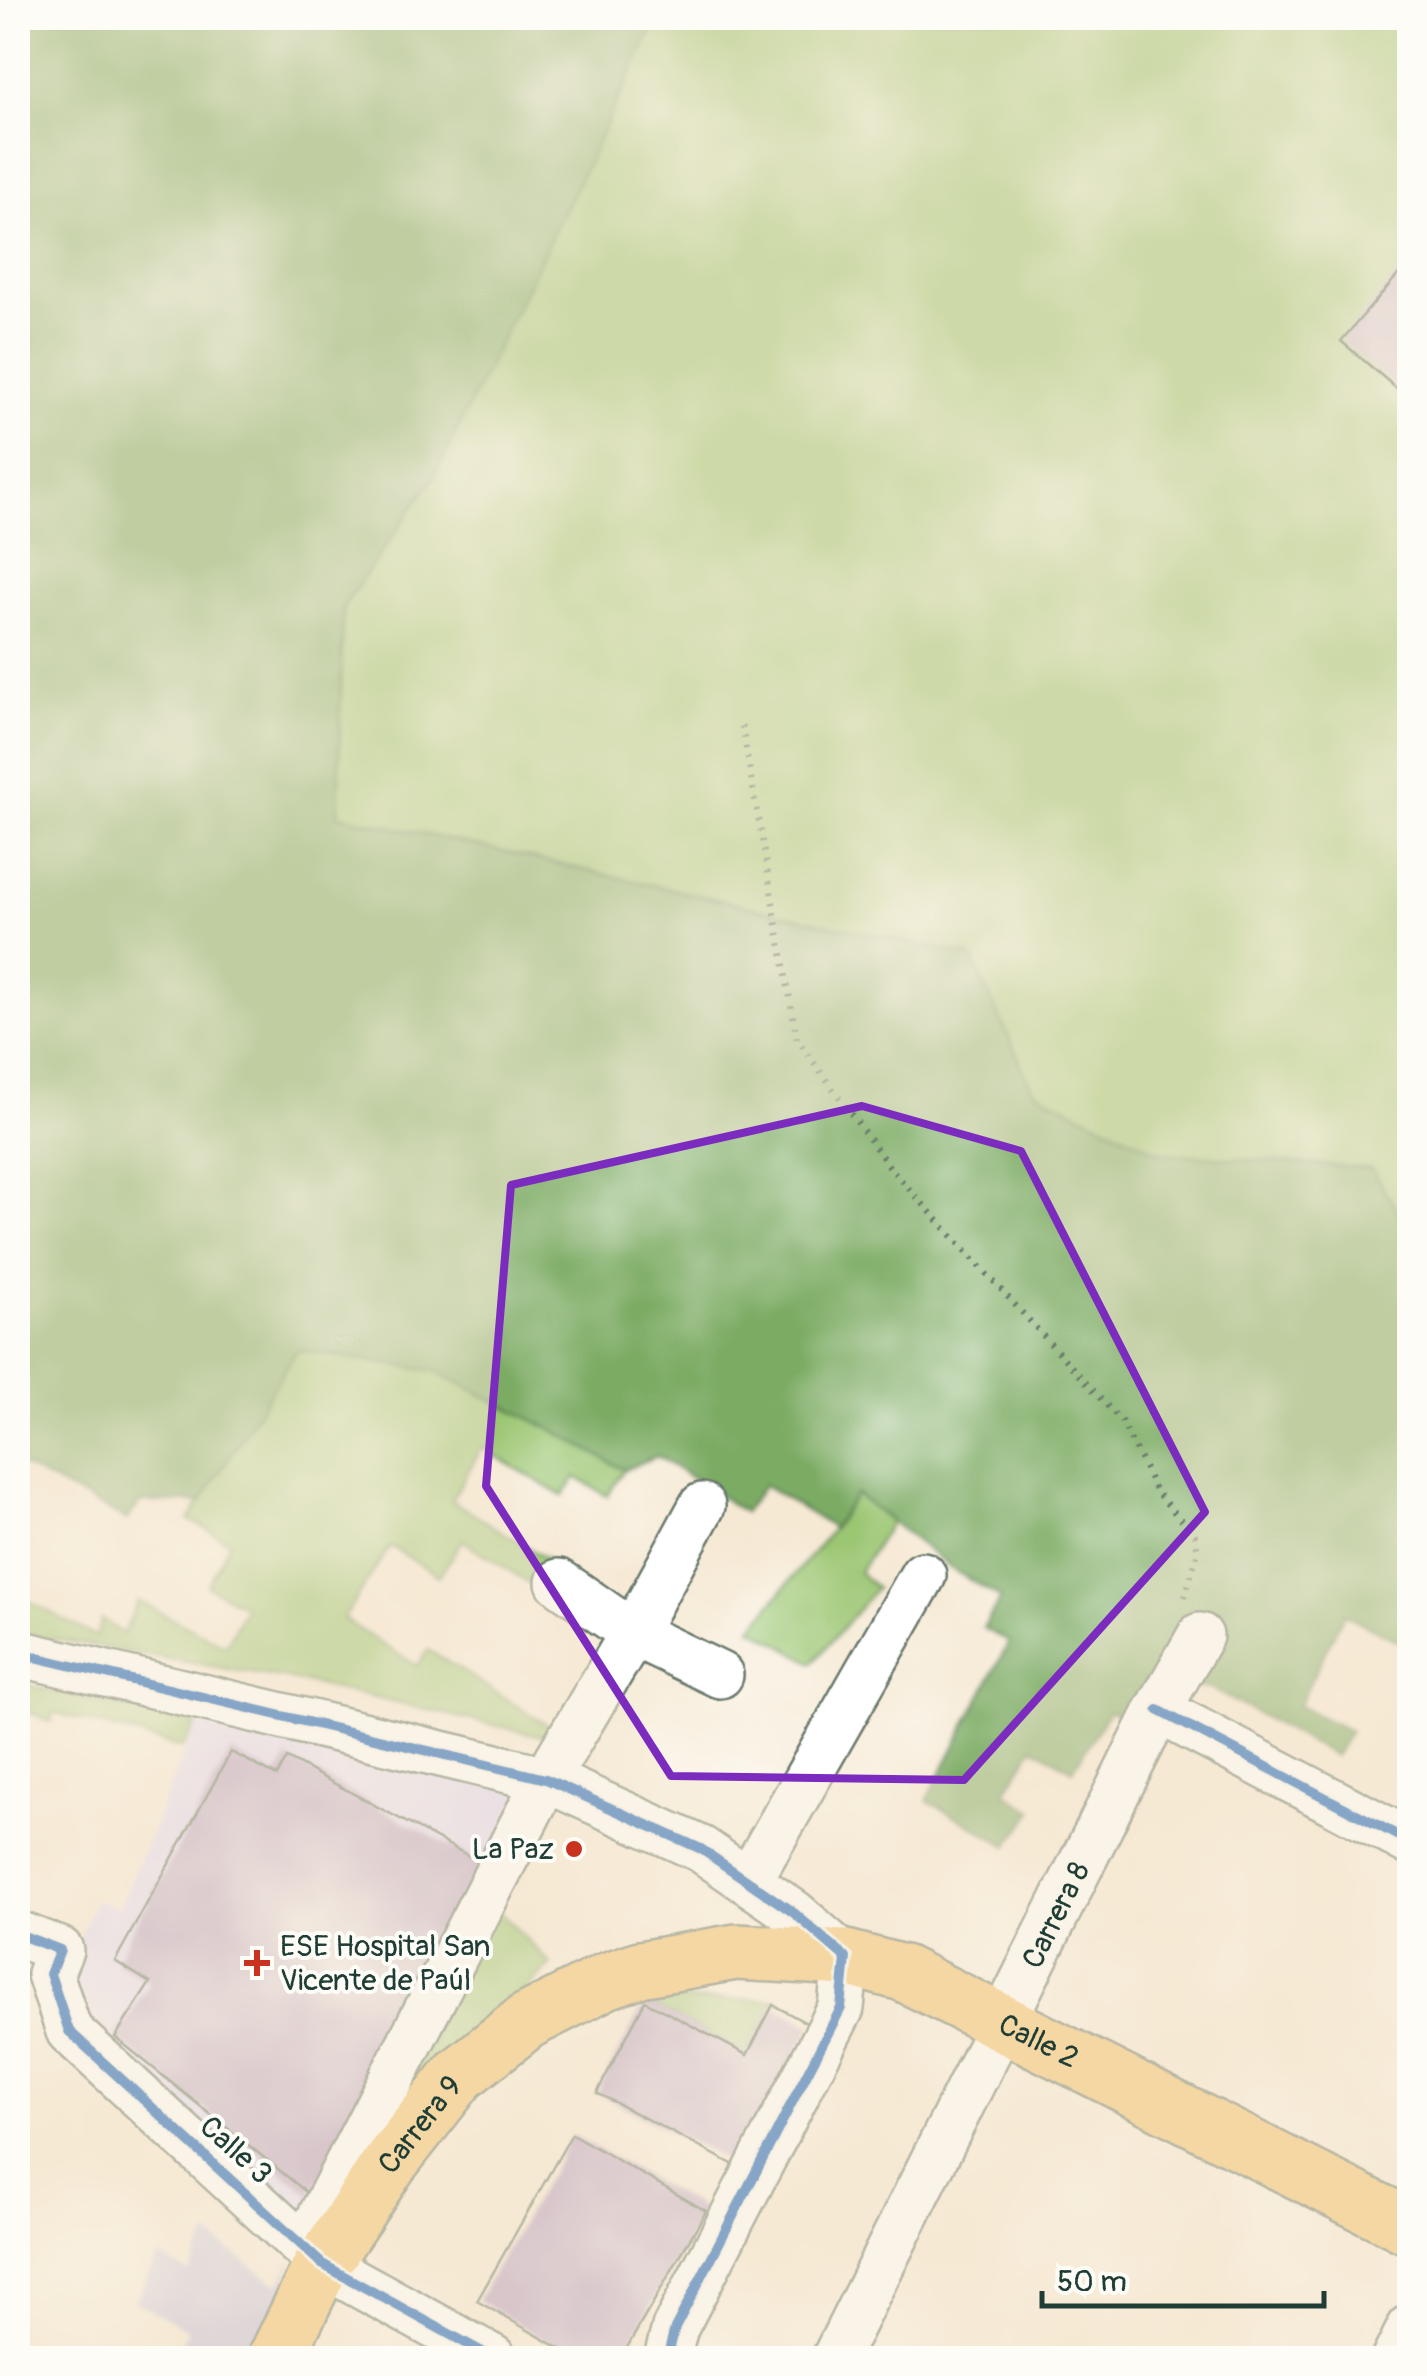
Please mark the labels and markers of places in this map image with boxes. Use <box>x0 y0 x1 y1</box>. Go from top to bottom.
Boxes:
place label: La Paz <box>472 1831 554 1868</box>
marker: La Paz <box>563 1838 585 1860</box>
place label: ESE Hospital San Vicente de Paúl <box>280 1928 490 1999</box>
marker: ESE Hospital San Vicente de Paúl <box>244 1950 270 1976</box>

